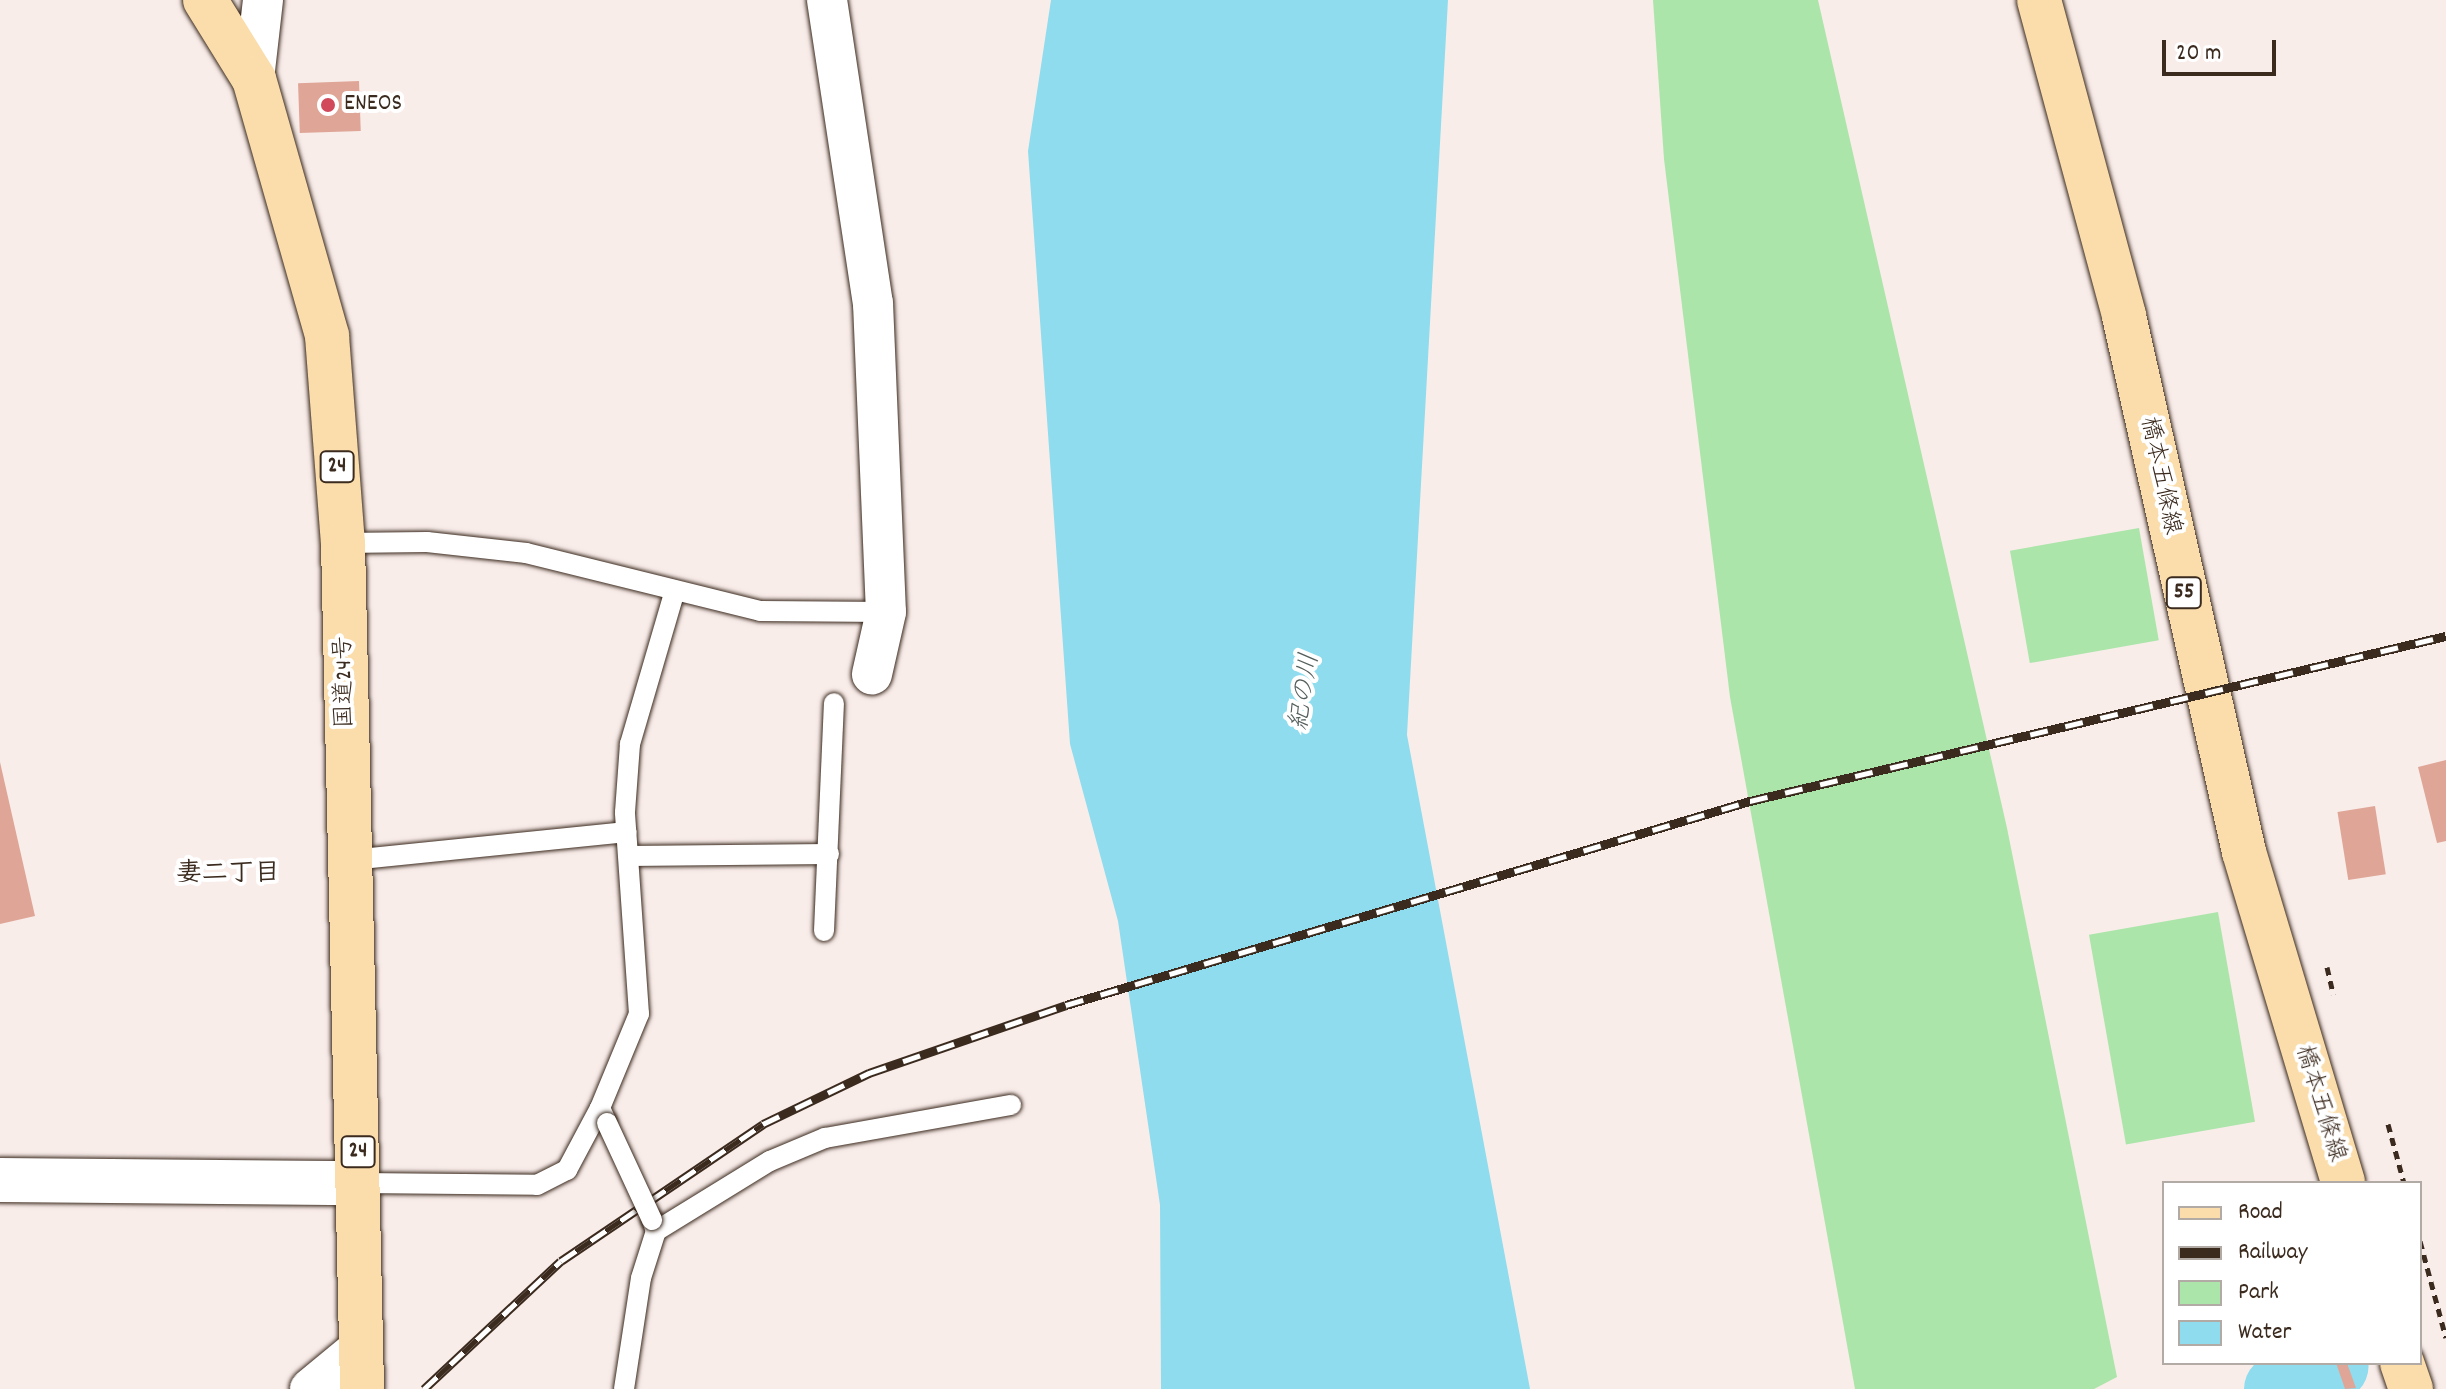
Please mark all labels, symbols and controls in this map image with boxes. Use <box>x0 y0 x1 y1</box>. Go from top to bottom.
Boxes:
scale bar <box>2166 24 2280 74</box>
text: 20 m <box>2176 37 2222 71</box>
place label: ENEOS <box>344 91 402 119</box>
marker: ENEOS <box>319 96 337 114</box>
street label: 橋本五條線 <box>2132 414 2186 538</box>
road number: 24 <box>319 449 355 485</box>
road number: 55 <box>2164 575 2204 611</box>
street label: 国道24号 <box>331 636 361 728</box>
water label: 紀の川 <box>1284 651 1328 733</box>
district label: 妻二丁目 <box>176 859 280 891</box>
street label: 橋本五條線 <box>2288 1042 2350 1166</box>
road number: 24 <box>340 1134 376 1170</box>
legend <box>2162 1181 2422 1365</box>
text: Road <box>2238 1196 2283 1230</box>
text: Railway <box>2238 1236 2307 1270</box>
text: Park <box>2238 1276 2279 1310</box>
text: Water <box>2238 1316 2291 1350</box>

